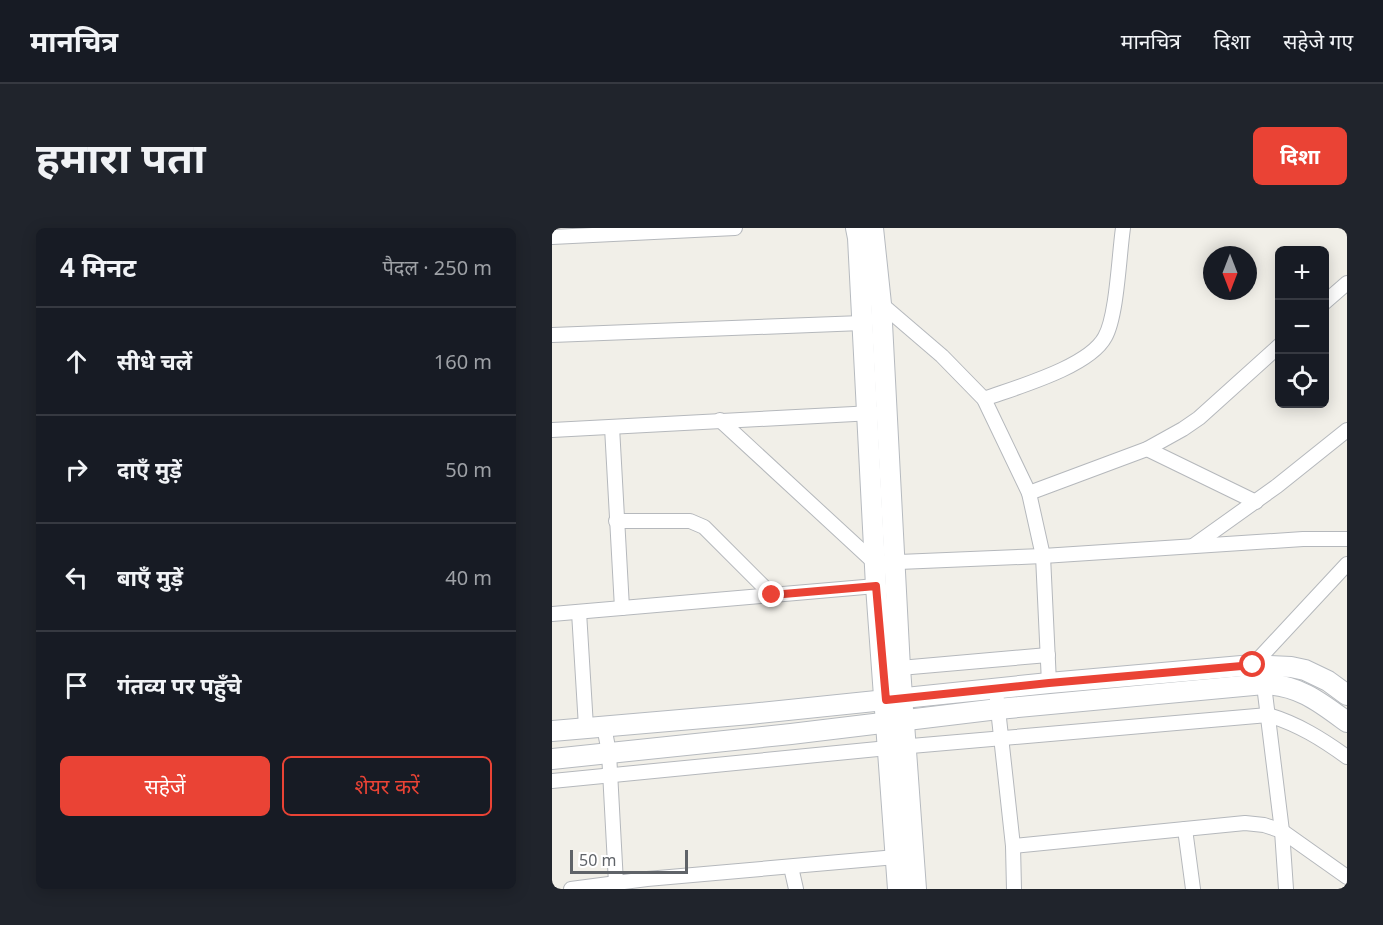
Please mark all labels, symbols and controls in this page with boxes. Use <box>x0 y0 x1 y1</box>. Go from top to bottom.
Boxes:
text: मानचित्र <box>30 22 118 60</box>
text: मानचित्र <box>1121 27 1181 55</box>
text: दिशा <box>1214 27 1250 55</box>
text: सहेजे गए <box>1283 27 1353 55</box>
button: दिशा <box>1253 127 1347 185</box>
text: हमारा पता <box>36 128 206 185</box>
north arrow <box>1203 246 1257 300</box>
map controls <box>1275 246 1329 408</box>
button: + <box>1275 246 1329 300</box>
text: 4 मिनट <box>60 249 136 285</box>
text: पैदल · 250 m <box>382 254 492 281</box>
button: − <box>1275 300 1329 354</box>
icon: ahead <box>60 345 93 378</box>
text: सीधे चलें <box>117 346 192 376</box>
text: 160 m <box>434 348 492 375</box>
button: locate <box>1275 354 1329 408</box>
icon: right <box>60 453 93 486</box>
text: दाएँ मुड़ें <box>117 454 182 484</box>
text: 50 m <box>445 456 492 483</box>
icon: left <box>60 561 93 594</box>
text: बाएँ मुड़ें <box>117 562 183 592</box>
text: 40 m <box>445 564 492 591</box>
route end <box>758 581 784 607</box>
route start <box>1239 651 1265 677</box>
icon: arrive <box>60 669 93 702</box>
text: गंतव्य पर पहुँचे <box>117 670 242 700</box>
button: सहेजें <box>60 756 270 816</box>
button: शेयर करें <box>282 756 492 816</box>
scale bar <box>570 847 688 874</box>
text: 50 m <box>579 849 616 871</box>

